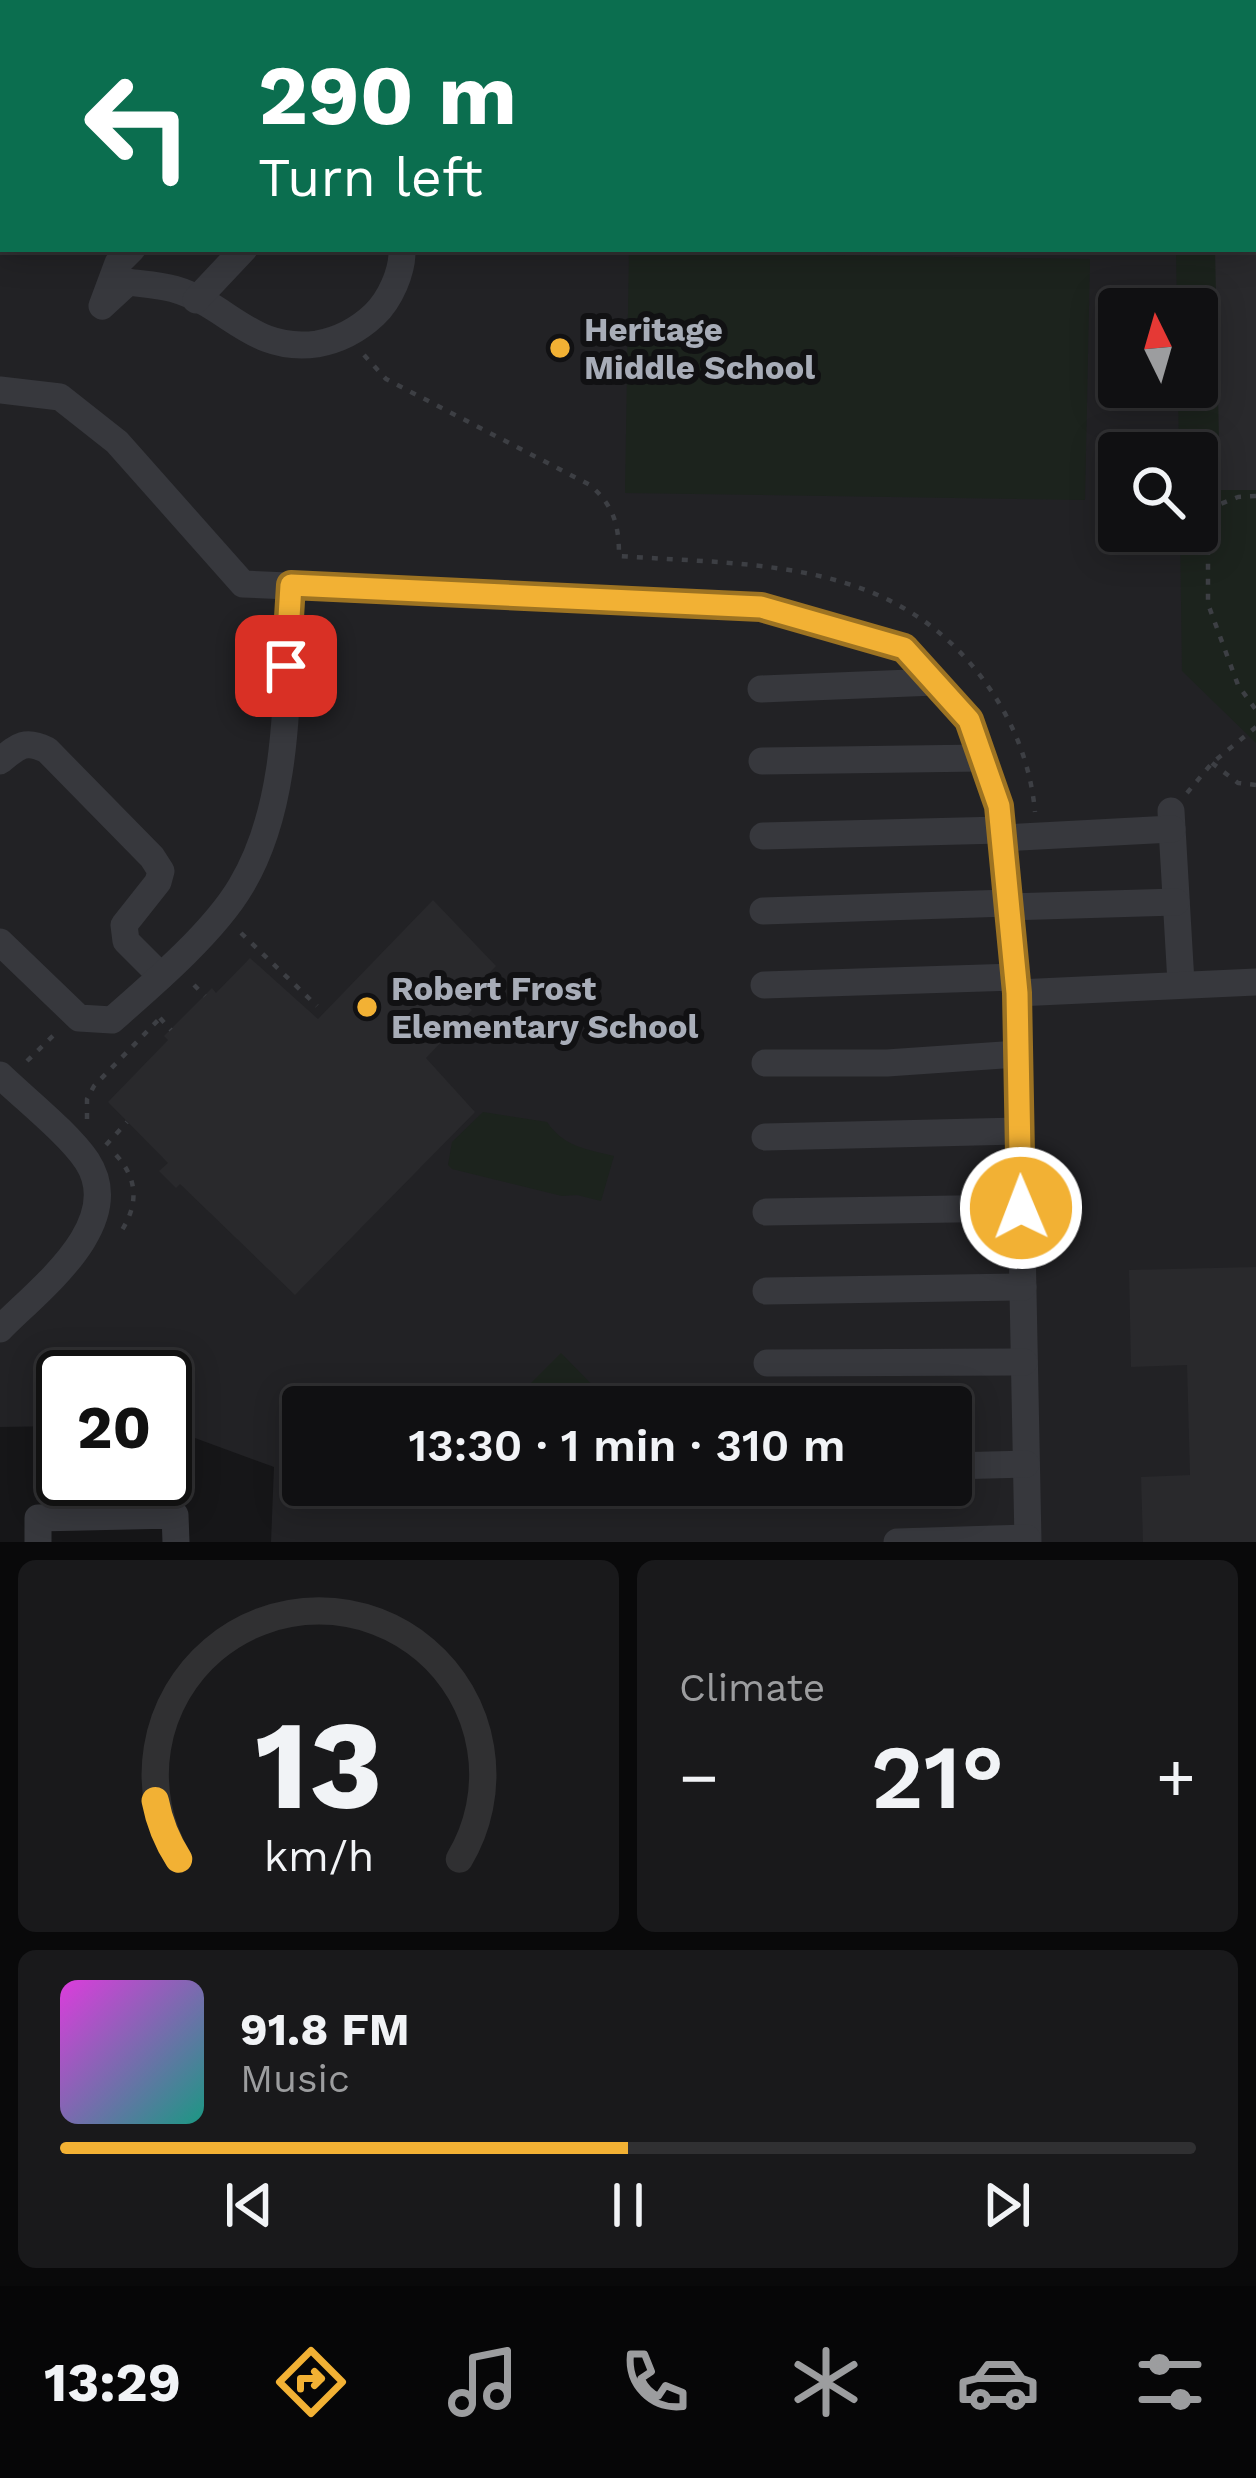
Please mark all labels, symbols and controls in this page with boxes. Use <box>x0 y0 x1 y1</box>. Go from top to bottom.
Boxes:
text: 290 m <box>258 46 517 144</box>
icon: left <box>60 48 216 204</box>
text: Turn left <box>258 146 483 209</box>
north arrow <box>1098 288 1218 408</box>
map controls <box>1098 288 1218 552</box>
place label: Heritage Middle School <box>584 310 815 387</box>
marker: Heritage Middle School <box>547 335 573 361</box>
button: search <box>1098 432 1218 552</box>
pin <box>235 615 337 717</box>
icon: arrive <box>253 633 319 699</box>
place label: Robert Frost Elementary School <box>391 969 699 1046</box>
marker: Robert Frost Elementary School <box>354 994 380 1020</box>
position arrow <box>958 1145 1084 1271</box>
speed limit sign: 20 <box>36 1350 192 1506</box>
text: 13:30 · 1 min · 310 m <box>408 1419 846 1472</box>
text: Climate <box>679 1665 825 1710</box>
text: 13 <box>255 1692 382 1838</box>
text: 21° <box>870 1724 1005 1830</box>
text: − <box>679 1739 719 1816</box>
text: + <box>1156 1739 1196 1816</box>
text: km/h <box>263 1831 374 1881</box>
text: 91.8 FM <box>240 2003 410 2056</box>
text: Music <box>240 2056 350 2101</box>
icon: previous <box>216 2172 282 2238</box>
icon: pause <box>595 2172 661 2238</box>
icon: next <box>974 2172 1040 2238</box>
icon: directions <box>269 2340 353 2424</box>
icon: music <box>441 2340 525 2424</box>
icon: phone <box>613 2340 697 2424</box>
icon: climate <box>784 2340 868 2424</box>
icon: car <box>956 2340 1040 2424</box>
icon: filters <box>1128 2340 1212 2424</box>
text: 13:29 <box>44 2351 181 2414</box>

